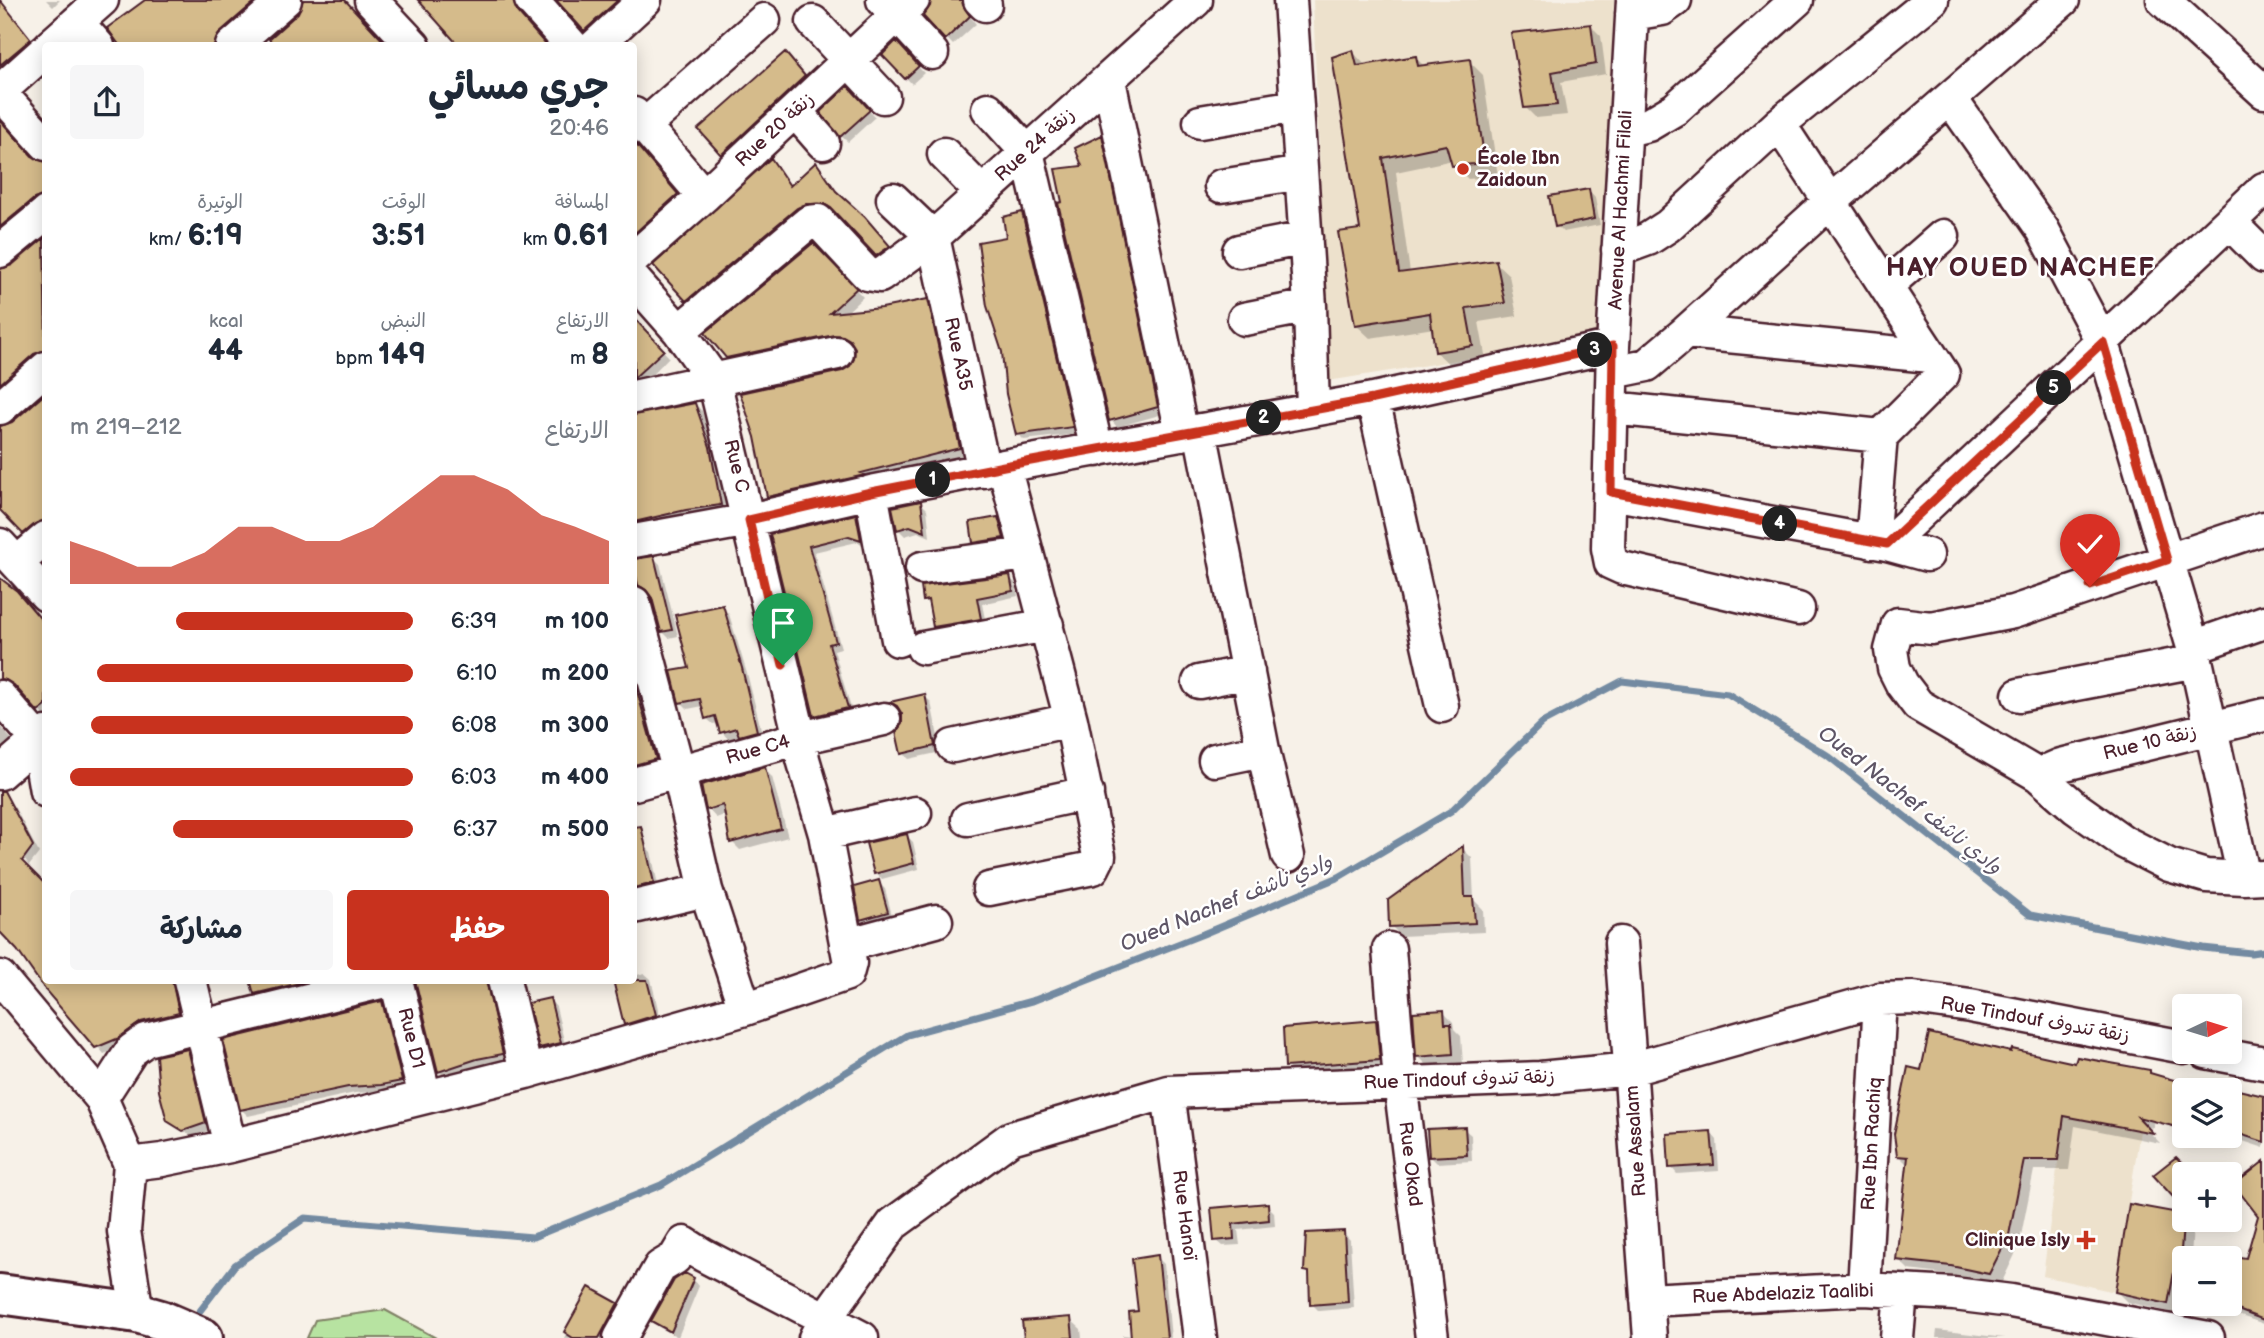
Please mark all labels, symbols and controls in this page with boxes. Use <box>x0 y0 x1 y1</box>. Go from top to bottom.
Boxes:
button: share <box>70 65 144 139</box>
text: جري مسائي <box>428 65 609 110</box>
street label: Rue 20 زنقة <box>731 88 819 172</box>
street label: Rue 24 زنقة <box>990 103 1080 187</box>
street label: Avenue Al Hachmi Filali <box>1604 110 1638 310</box>
text: 20:46 <box>549 114 609 142</box>
place label: École Ibn Zaidoun <box>1477 146 1560 192</box>
marker: École Ibn Zaidoun <box>1455 161 1471 177</box>
text: الوتيرة <box>197 191 243 214</box>
text: الوقت <box>382 191 426 214</box>
text: المسافة <box>555 191 609 214</box>
text: 6:19 <box>187 218 243 254</box>
text: 3:51 <box>371 218 426 254</box>
text: 0.61 <box>553 218 609 254</box>
text: /km <box>149 228 187 251</box>
text: km <box>523 228 553 251</box>
district label: HAY OUED NACHEF <box>1886 253 2156 284</box>
text: kcal <box>209 310 243 333</box>
text: النبض <box>381 310 426 333</box>
text: الارتفاع <box>556 310 609 333</box>
street label: Rue A35 <box>939 315 977 393</box>
pin: 3 <box>1578 332 1612 368</box>
text: 44 <box>208 333 243 369</box>
text: 149 <box>378 337 426 373</box>
text: 8 <box>591 337 609 373</box>
text: 3 <box>1589 338 1600 361</box>
text: bpm <box>336 347 378 370</box>
text: m <box>570 347 591 370</box>
pin: 5 <box>2036 370 2072 406</box>
text: 5 <box>2048 376 2059 399</box>
pin: 2 <box>1246 400 1282 436</box>
text: 2 <box>1258 406 1269 429</box>
text: 212–219 m <box>70 413 182 441</box>
text: الارتفاع <box>545 417 609 445</box>
street label: Rue C <box>718 437 754 495</box>
pin: 1 <box>916 462 950 498</box>
text: 1 <box>929 468 937 491</box>
pin: 4 <box>1762 506 1798 542</box>
text: 4 <box>1774 512 1785 535</box>
pin <box>2060 514 2120 586</box>
icon: check <box>2071 525 2109 563</box>
pin <box>753 593 813 665</box>
icon: arrive <box>764 604 802 642</box>
text: 6:39 <box>451 607 497 635</box>
text: 100 m <box>545 607 609 635</box>
text: 6:10 <box>456 659 497 687</box>
text: 200 m <box>541 659 609 687</box>
text: 6:08 <box>451 711 497 739</box>
text: 300 m <box>541 711 609 739</box>
water label: Oued Nachef وادي ناشف <box>1812 720 2007 881</box>
street label: Rue 10 زنقة <box>2101 720 2199 766</box>
street label: Rue C4 <box>723 730 793 770</box>
text: 6:03 <box>451 763 497 791</box>
text: 400 m <box>541 763 609 791</box>
text: 6:37 <box>453 815 497 843</box>
text: 500 m <box>541 815 609 843</box>
water label: Oued Nachef وادي ناشف <box>1116 849 1337 959</box>
button: مشاركة <box>70 890 333 970</box>
button: حفظ <box>347 890 609 970</box>
street label: Rue Tindouf زنقة تندوف <box>1939 992 2131 1048</box>
north arrow <box>2172 994 2242 1064</box>
map controls <box>2172 994 2242 1316</box>
street label: Rue D1 <box>392 1005 430 1071</box>
street label: Rue Tindouf زنقة تندوف <box>1363 1065 1555 1095</box>
street label: Rue Ibn Rachiq <box>1857 1077 1887 1211</box>
button: layers <box>2172 1078 2242 1148</box>
street label: Rue Assalam <box>1621 1085 1651 1197</box>
street label: Rue Okad <box>1393 1120 1427 1208</box>
button: + <box>2172 1162 2242 1232</box>
street label: Rue Hanoï <box>1167 1169 1201 1262</box>
place label: Clinique Isly <box>1965 1229 2070 1252</box>
marker: Clinique Isly <box>2076 1230 2096 1250</box>
button: − <box>2172 1246 2242 1316</box>
street label: Rue Abdelaziz Taalibi <box>1692 1279 1874 1309</box>

